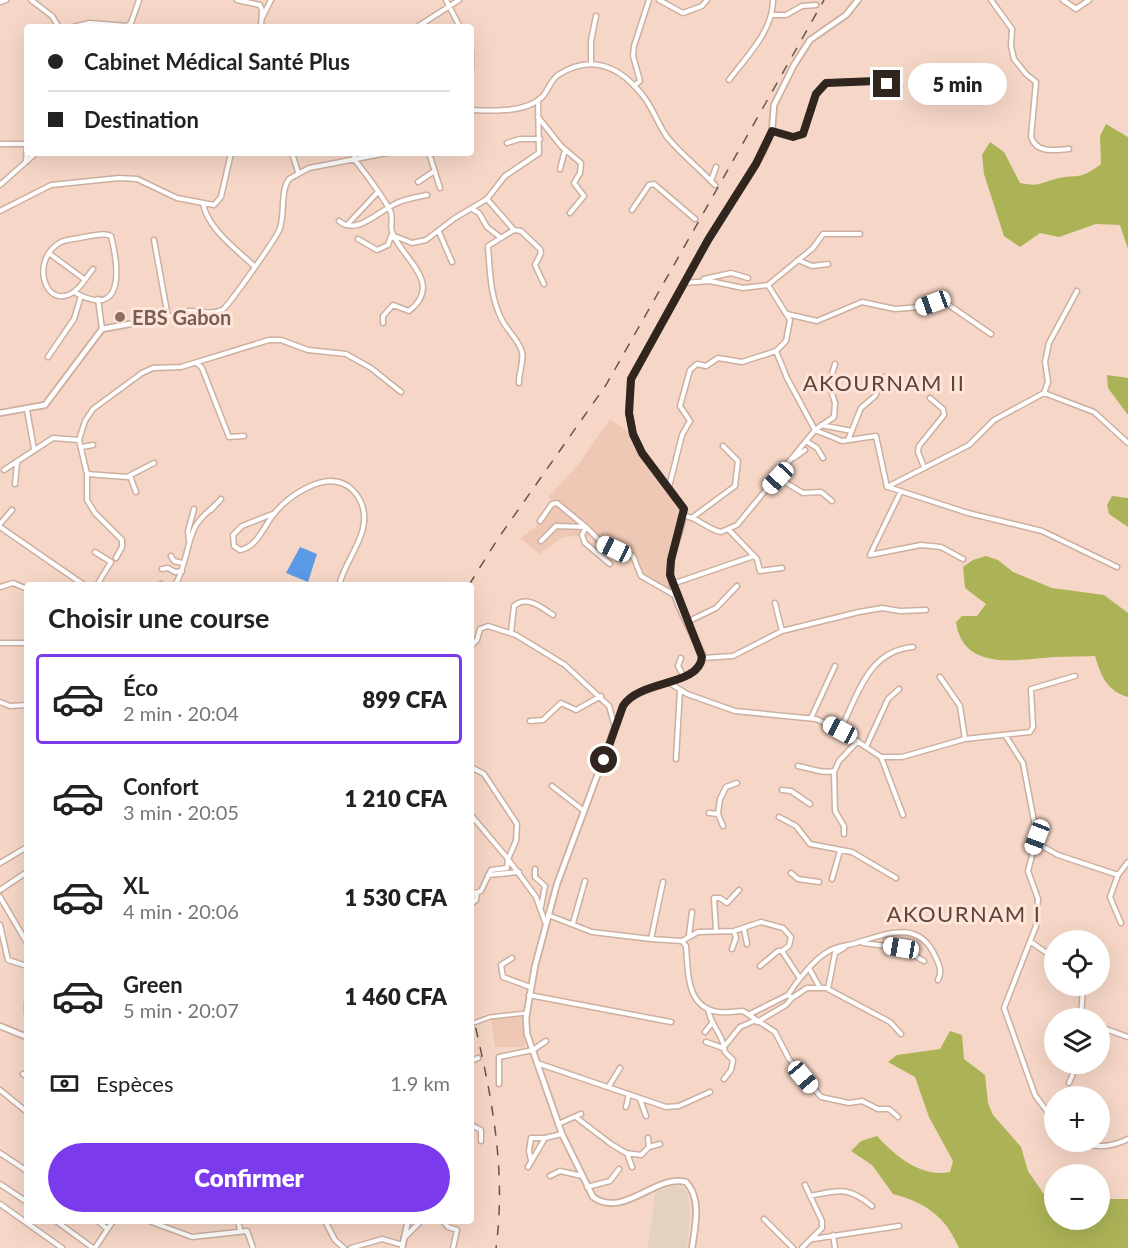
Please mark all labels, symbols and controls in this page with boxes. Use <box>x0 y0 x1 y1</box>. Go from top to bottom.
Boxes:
text: Cabinet Médical Santé Plus <box>84 48 350 75</box>
callout: 5 min <box>908 63 1007 105</box>
route end <box>873 70 900 97</box>
text: 5 min <box>933 72 982 96</box>
text: Destination <box>84 106 199 133</box>
car <box>913 288 953 318</box>
place label: EBS Gabon <box>132 305 231 329</box>
marker: EBS Gabon <box>113 310 127 324</box>
district label: AKOURNAM II <box>803 369 965 396</box>
car <box>759 459 797 497</box>
car <box>594 533 634 565</box>
text: Choisir une course <box>48 601 270 634</box>
icon: car <box>51 672 105 726</box>
text: Éco <box>123 674 158 701</box>
text: 899 CFA <box>362 686 447 713</box>
text: 2 min · 20:04 <box>123 701 239 725</box>
car <box>820 714 860 746</box>
route start <box>590 746 617 773</box>
icon: car <box>51 771 105 825</box>
text: Confort <box>123 773 199 800</box>
text: 1 210 CFA <box>345 785 447 812</box>
text: 3 min · 20:05 <box>123 800 239 824</box>
car <box>1022 817 1052 857</box>
icon: car <box>51 870 105 924</box>
text: XL <box>123 872 149 899</box>
text: 1 530 CFA <box>345 884 447 911</box>
text: 4 min · 20:06 <box>123 899 239 923</box>
district label: AKOURNAM I <box>886 900 1042 927</box>
map controls <box>1044 930 1110 1230</box>
button: locate <box>1044 930 1110 996</box>
car <box>882 936 920 960</box>
icon: car <box>51 969 105 1023</box>
text: Green <box>123 971 183 998</box>
text: 1 460 CFA <box>345 983 447 1010</box>
text: 5 min · 20:07 <box>123 998 239 1022</box>
button: layers <box>1044 1008 1110 1074</box>
car <box>785 1057 821 1097</box>
icon: cash <box>48 1067 81 1100</box>
text: Espèces <box>96 1070 173 1097</box>
text: 1.9 km <box>390 1071 450 1095</box>
button: + <box>1044 1086 1110 1152</box>
button: Confirmer <box>48 1143 450 1212</box>
button: − <box>1044 1164 1110 1230</box>

